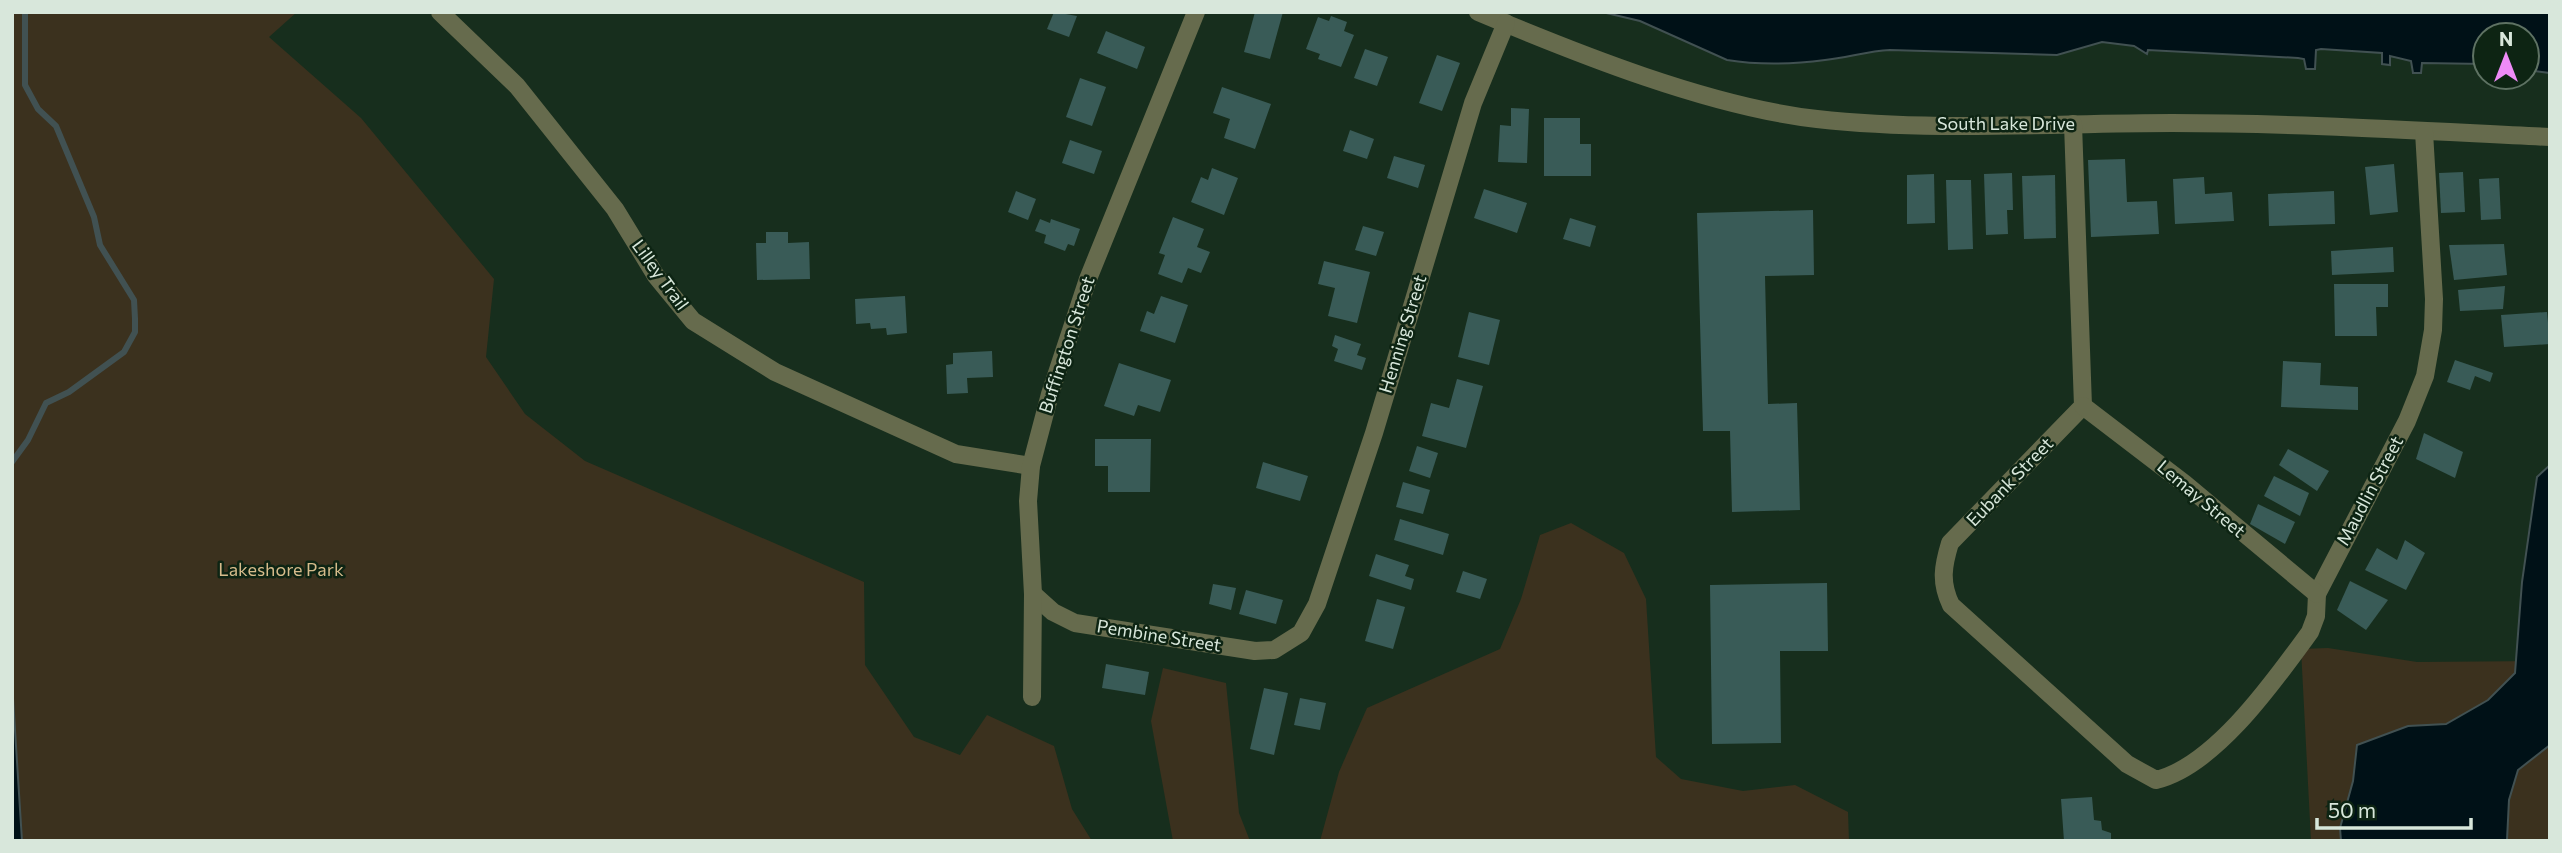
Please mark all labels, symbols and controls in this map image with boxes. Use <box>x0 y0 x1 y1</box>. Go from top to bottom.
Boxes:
north arrow <box>2471 21 2541 91</box>
text: N <box>2499 27 2513 50</box>
street label: South Lake Drive <box>1937 112 2075 134</box>
street label: Lilley Trail <box>628 235 694 314</box>
street label: Henning Street <box>1374 272 1430 396</box>
street label: Buffington Street <box>1034 273 1099 416</box>
street label: Eubank Street <box>1961 432 2057 530</box>
street label: Maudlin Street <box>2331 432 2407 549</box>
street label: Lemay Street <box>2153 455 2250 541</box>
park label: Lakeshore Park <box>218 558 344 580</box>
street label: Pembine Street <box>1095 614 1223 656</box>
scale bar <box>2317 786 2471 830</box>
text: 50 m <box>2328 797 2376 822</box>

